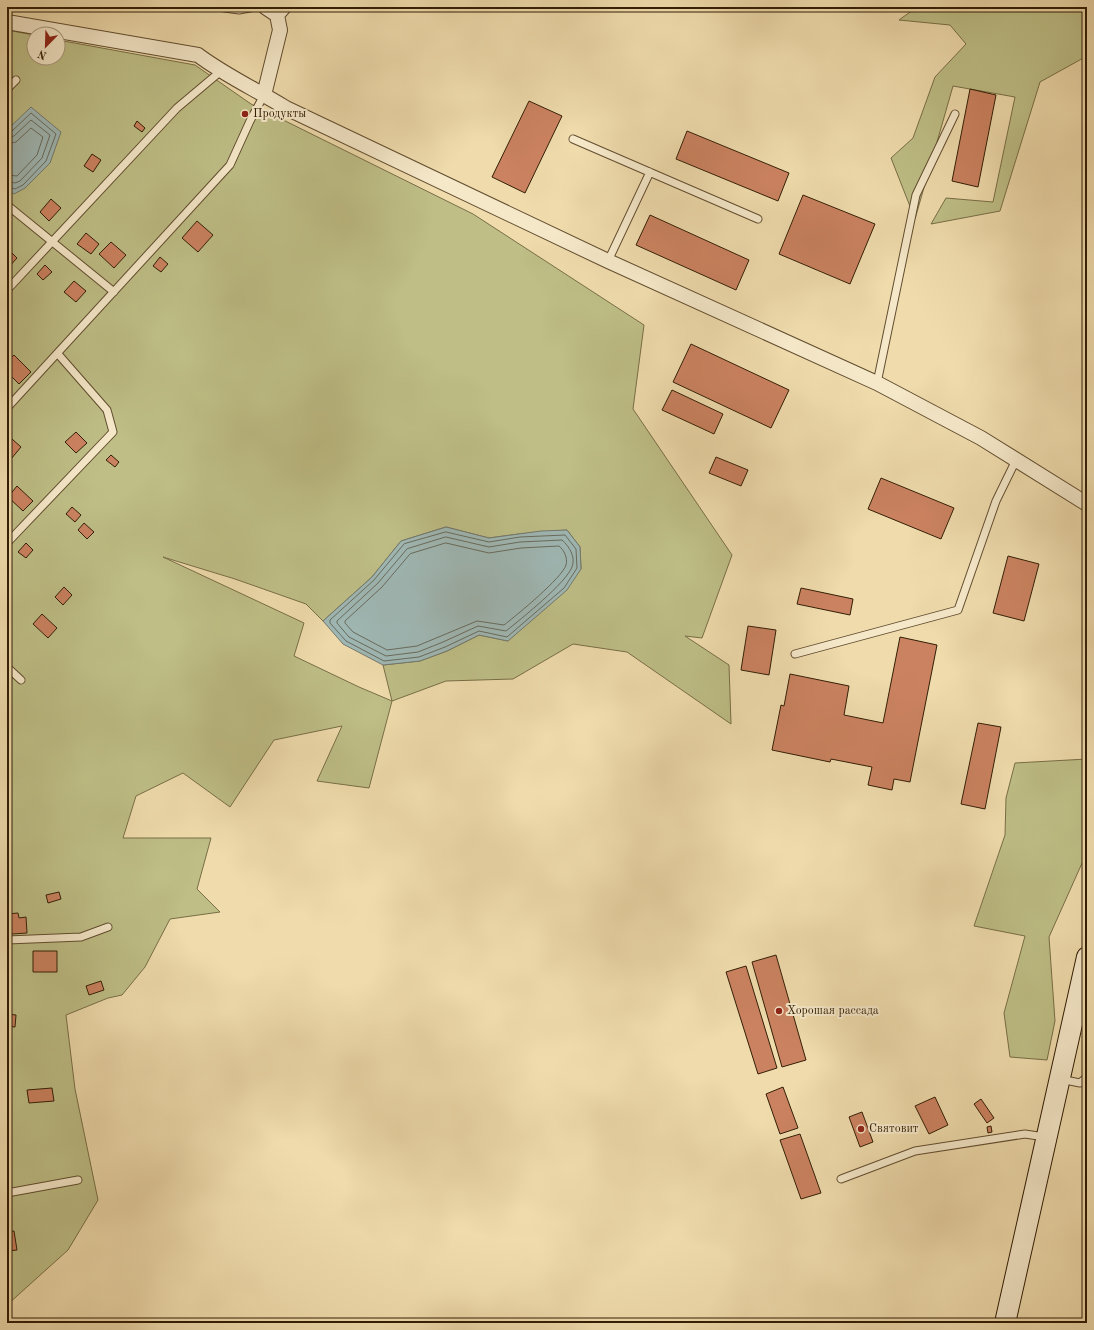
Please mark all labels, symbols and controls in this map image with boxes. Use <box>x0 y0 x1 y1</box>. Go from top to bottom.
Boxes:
north arrow <box>26 26 66 66</box>
text: N <box>36 47 49 61</box>
place label: Продукты <box>253 108 306 120</box>
marker: Продукты <box>240 109 250 119</box>
place label: Хорошая рассада <box>787 1005 879 1017</box>
marker: Хорошая рассада <box>774 1006 784 1016</box>
place label: Святовит <box>869 1123 919 1135</box>
marker: Святовит <box>856 1124 866 1134</box>

